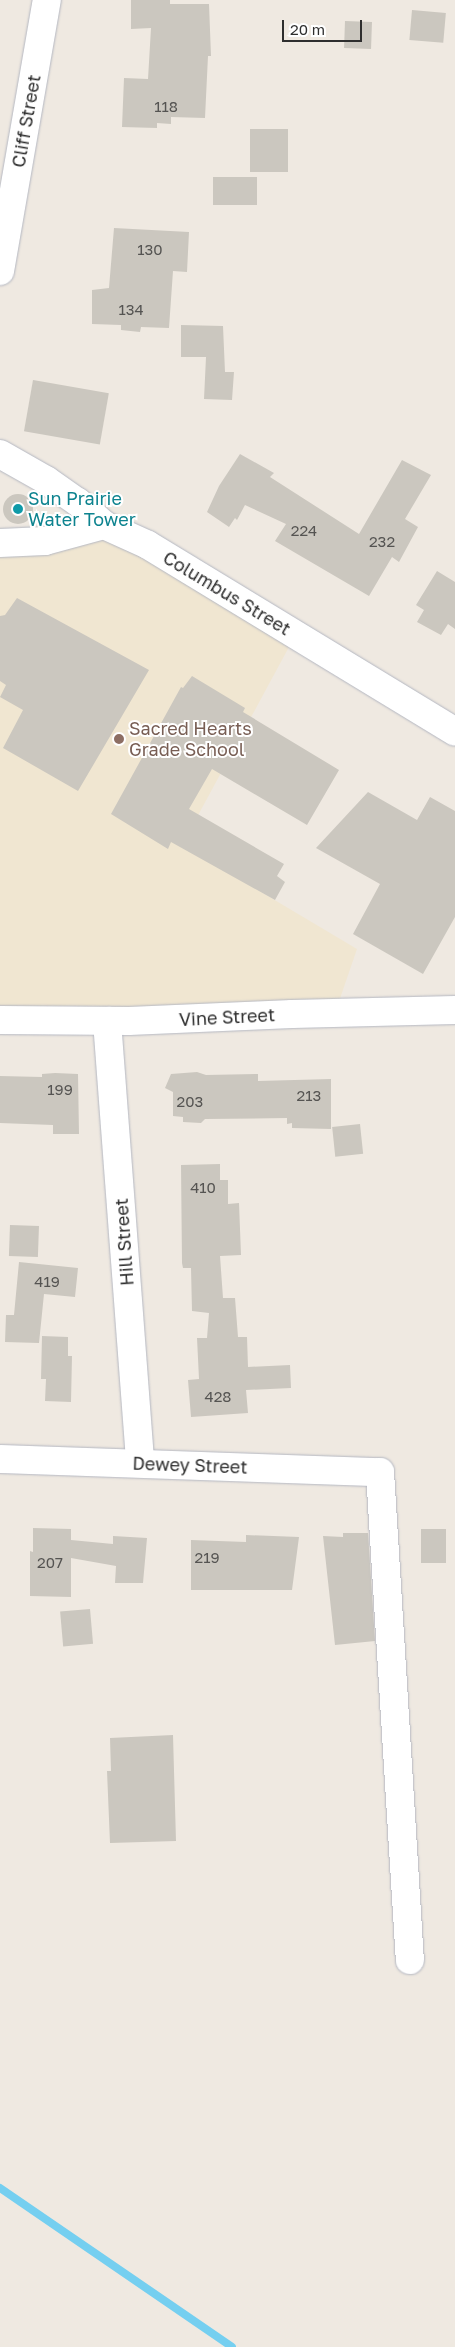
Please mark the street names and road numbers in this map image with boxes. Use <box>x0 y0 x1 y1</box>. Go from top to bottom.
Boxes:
street label: Cliff Street <box>7 73 45 169</box>
street label: Columbus Street <box>159 546 295 640</box>
street label: Vine Street <box>178 1004 276 1030</box>
street label: Hill Street <box>110 1197 138 1287</box>
street label: Dewey Street <box>132 1452 248 1478</box>

